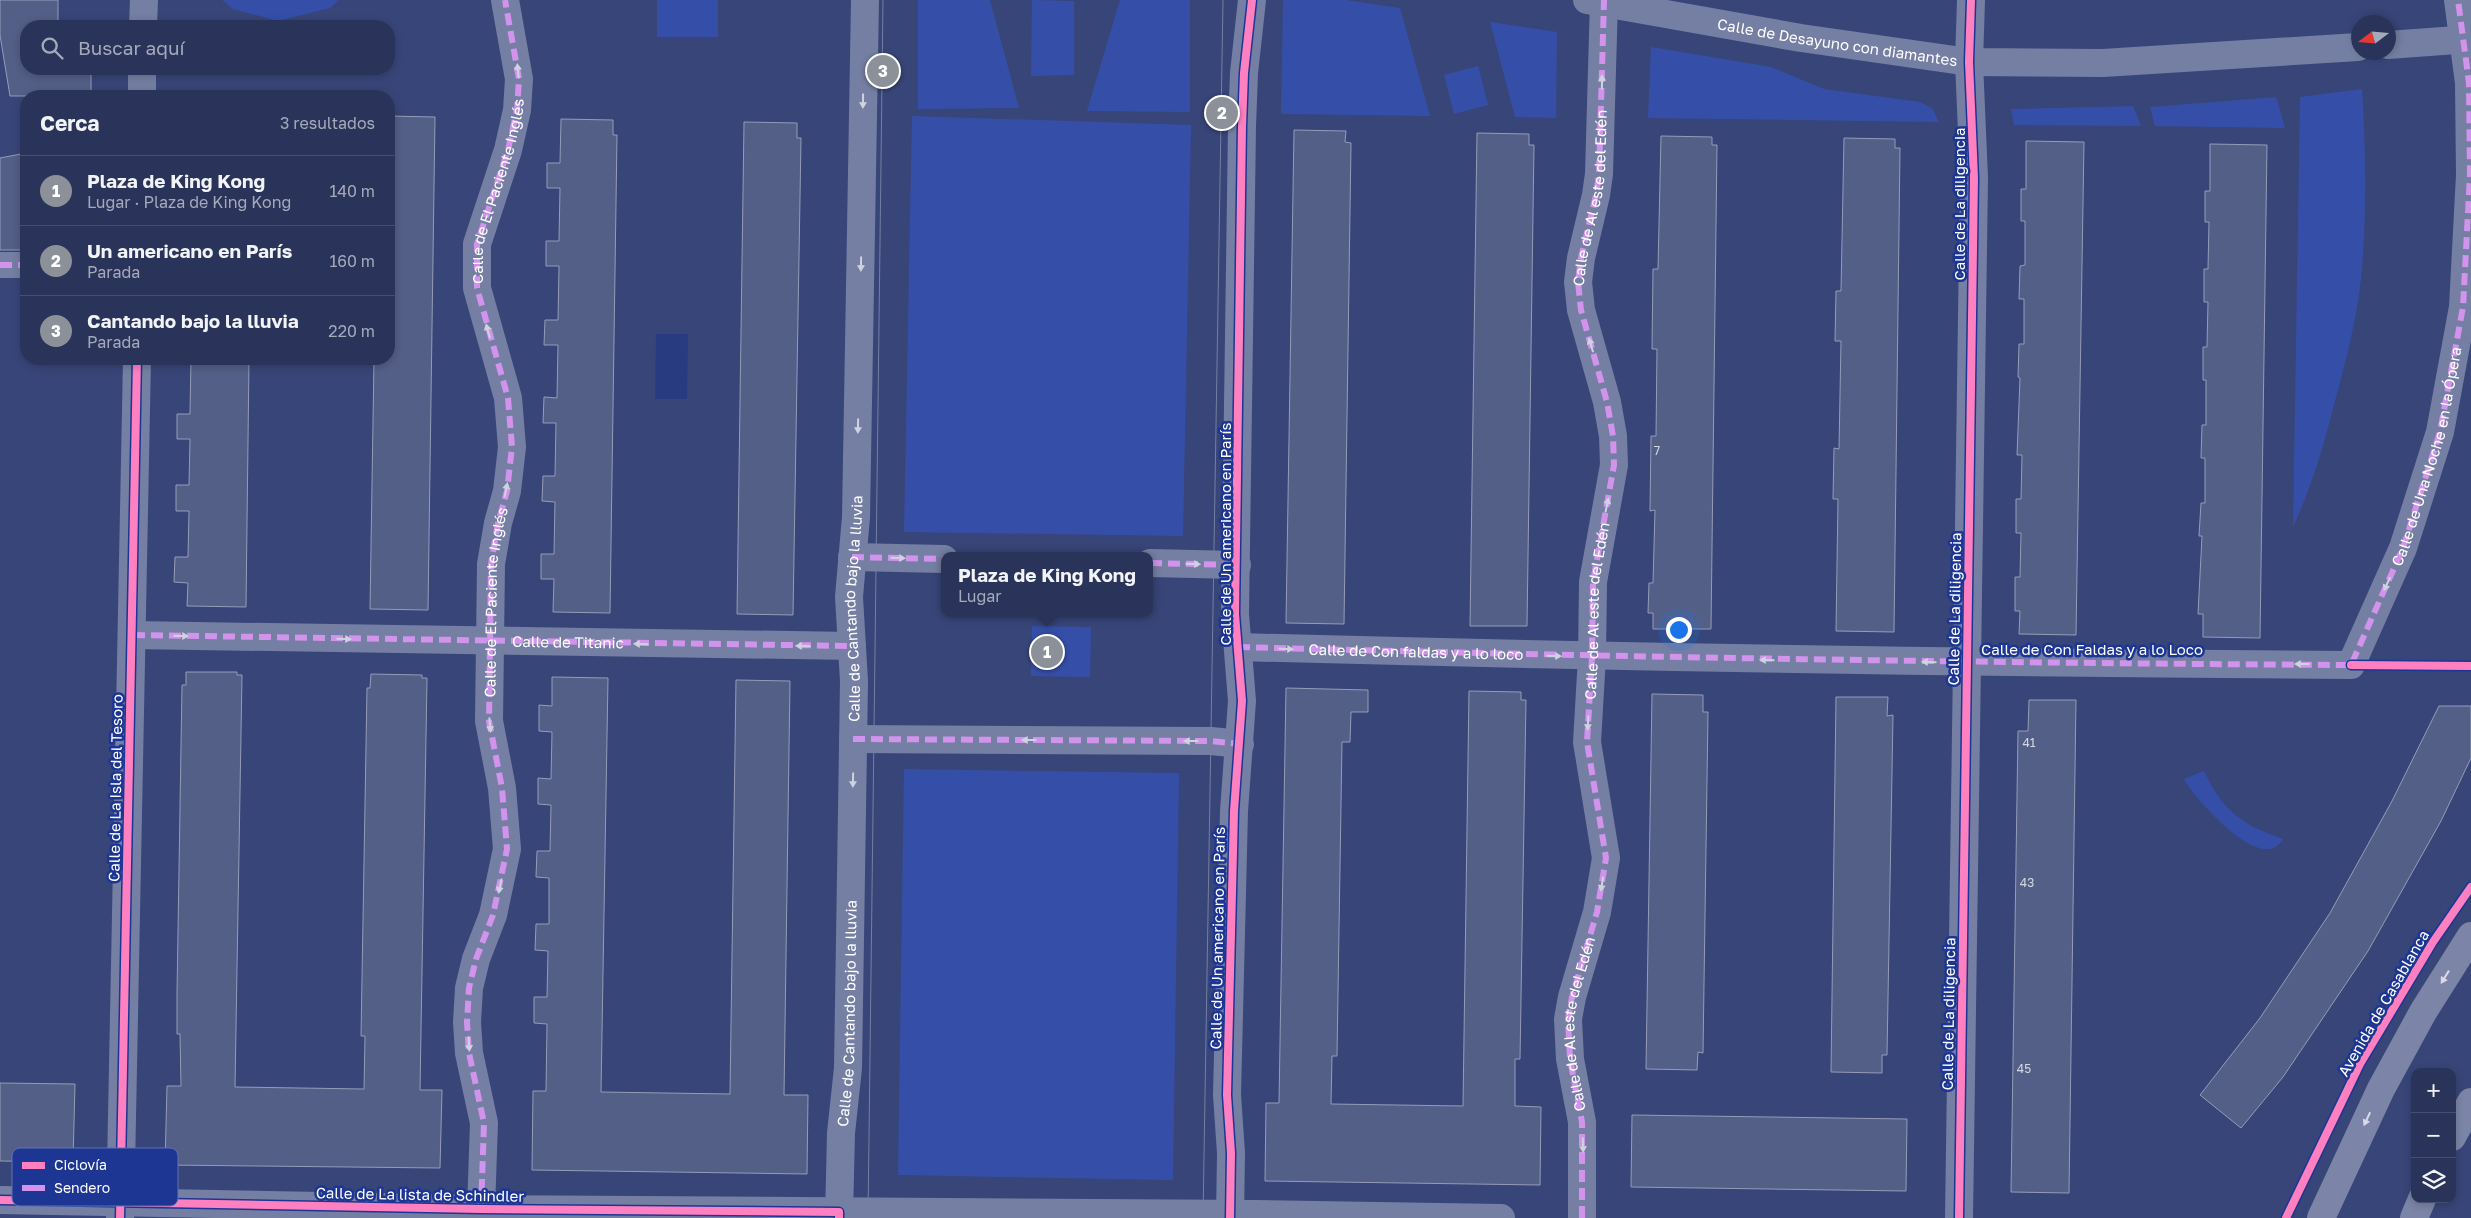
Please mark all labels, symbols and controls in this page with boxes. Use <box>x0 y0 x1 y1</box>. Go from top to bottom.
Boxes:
street label: Calle de Desayuno con diamantes <box>1716 14 1959 69</box>
north arrow <box>2351 15 2396 60</box>
search box <box>20 20 395 75</box>
icon: search <box>38 34 66 62</box>
text: Buscar aquí <box>78 36 185 59</box>
pin: 3 <box>867 52 899 90</box>
one-way arrow <box>514 62 522 78</box>
one-way arrow <box>1598 73 1606 89</box>
one-way arrow <box>859 93 867 109</box>
pin: 2 <box>1206 94 1238 132</box>
street label: Calle de El Paciente Inglés <box>468 98 527 284</box>
street label: Calle de Al este del Edén <box>1569 109 1610 287</box>
text: Cerca <box>40 110 99 136</box>
text: 3 resultados <box>280 113 375 133</box>
street label: Calle de La diligencia <box>1950 127 1968 281</box>
text: Plaza de King Kong <box>87 169 265 192</box>
text: 1 <box>52 181 60 201</box>
text: 140 m <box>329 181 375 201</box>
text: Lugar · Plaza de King Kong <box>87 192 291 212</box>
text: Un americano en París <box>87 239 292 262</box>
text: 2 <box>51 251 61 271</box>
text: 160 m <box>329 251 375 271</box>
one-way arrow <box>857 256 865 272</box>
text: Parada <box>87 262 140 282</box>
text: Cantando bajo la lluvia <box>87 309 299 332</box>
text: 3 <box>51 321 61 341</box>
text: 220 m <box>328 321 375 341</box>
one-way arrow <box>484 323 492 338</box>
text: Parada <box>87 332 140 352</box>
one-way arrow <box>1586 338 1594 353</box>
street label: Calle de Una Noche en la Ópera <box>2387 345 2465 569</box>
one-way arrow <box>854 418 862 434</box>
street label: Calle de Un americano en París <box>1216 423 1234 645</box>
house number: 7 <box>1654 443 1660 458</box>
one-way arrow <box>503 481 511 497</box>
street label: Calle de Cantando bajo la lluvia <box>840 495 865 722</box>
one-way arrow <box>1603 497 1611 512</box>
street label: Calle de El Paciente Inglés <box>480 505 511 697</box>
street label: Calle de Al este del Edén <box>1580 521 1613 700</box>
street label: Calle de La diligencia <box>1944 532 1964 686</box>
popup <box>941 552 1153 617</box>
one-way arrow <box>891 554 907 562</box>
one-way arrow <box>1185 560 1201 568</box>
text: Plaza de King Kong <box>958 563 1136 586</box>
one-way arrow <box>2383 577 2391 591</box>
text: Lugar <box>958 586 1002 606</box>
your location <box>1666 617 1692 643</box>
one-way arrow <box>174 632 190 640</box>
street label: Calle de Titanic <box>512 632 624 652</box>
pin: 1 <box>1031 633 1063 671</box>
one-way arrow <box>336 635 352 643</box>
one-way arrow <box>633 640 649 648</box>
street label: Calle de Con faldas y a lo loco <box>1308 640 1524 663</box>
street label: Calle de Con Faldas y a lo Loco <box>1981 640 2203 658</box>
one-way arrow <box>795 642 811 650</box>
one-way arrow <box>1279 645 1295 653</box>
one-way arrow <box>1546 652 1562 660</box>
one-way arrow <box>1759 655 1775 663</box>
one-way arrow <box>1921 658 1937 666</box>
one-way arrow <box>2294 660 2310 668</box>
street label: Calle de La Isla del Tesoro <box>104 694 126 882</box>
one-way arrow <box>1583 715 1591 731</box>
one-way arrow <box>487 718 495 734</box>
house number: 41 <box>2022 735 2036 750</box>
one-way arrow <box>1021 736 1037 744</box>
one-way arrow <box>1183 737 1199 745</box>
one-way arrow <box>849 773 857 789</box>
street label: Calle de Un americano en París <box>1206 826 1228 1050</box>
house number: 43 <box>2020 875 2034 890</box>
one-way arrow <box>1598 876 1606 892</box>
one-way arrow <box>496 878 504 893</box>
street label: Calle de Cantando bajo la lluvia <box>833 900 860 1128</box>
street label: Avenida de Casablanca <box>2334 927 2432 1079</box>
street label: Calle de Al este del Edén <box>1559 934 1598 1113</box>
street label: Calle de La diligencia <box>1938 937 1958 1091</box>
one-way arrow <box>2440 971 2450 984</box>
one-way arrow <box>465 1036 473 1052</box>
house number: 45 <box>2017 1061 2031 1076</box>
map controls <box>2411 1068 2456 1203</box>
button: + <box>2411 1068 2456 1113</box>
one-way arrow <box>2362 1112 2371 1127</box>
button: − <box>2411 1113 2456 1158</box>
one-way arrow <box>1579 1137 1587 1153</box>
legend <box>12 1148 178 1206</box>
text: Ciclovía <box>54 1156 107 1173</box>
button: layers <box>2411 1158 2456 1203</box>
text: Sendero <box>54 1179 110 1196</box>
street label: Calle de La lista de Schindler <box>316 1183 525 1205</box>

